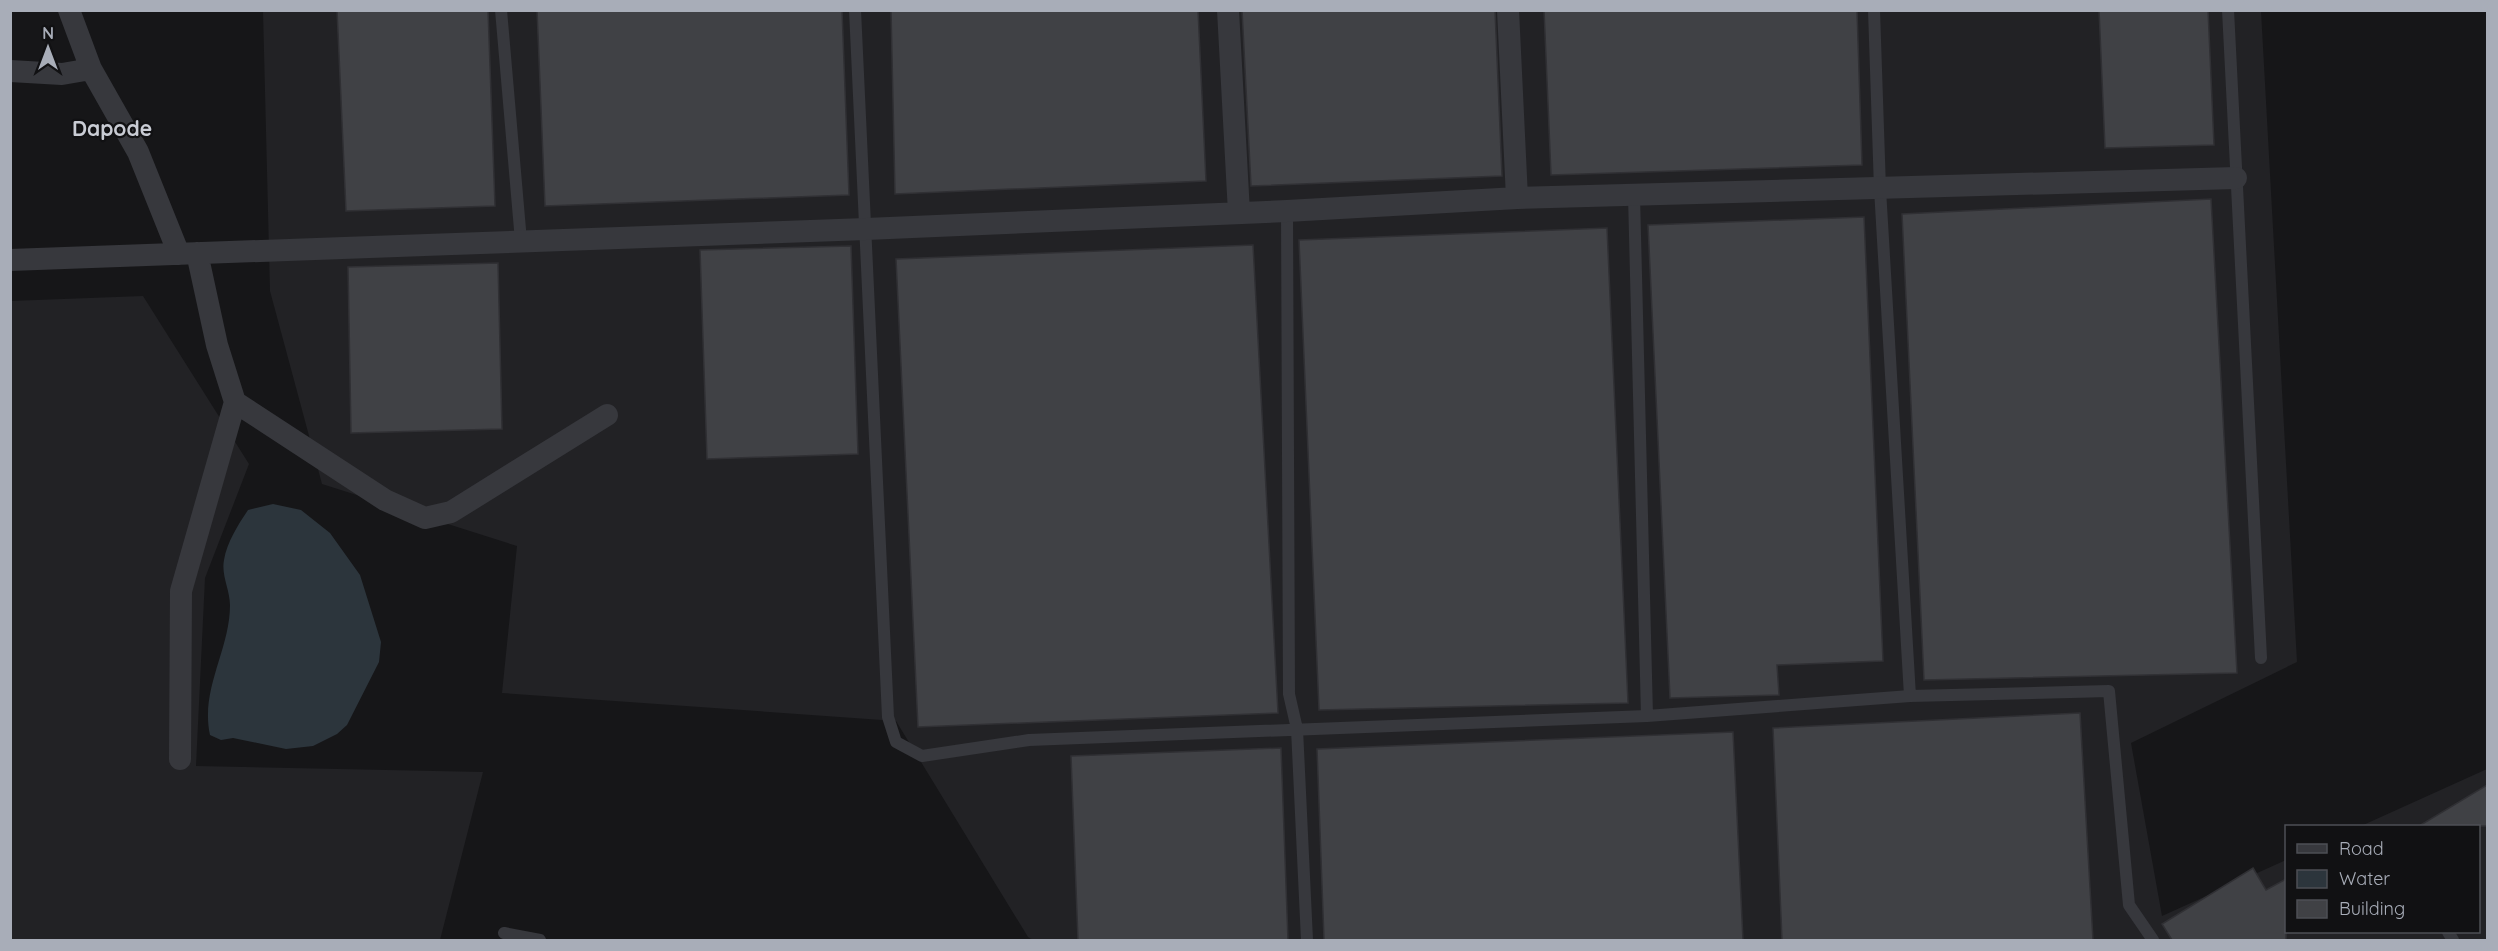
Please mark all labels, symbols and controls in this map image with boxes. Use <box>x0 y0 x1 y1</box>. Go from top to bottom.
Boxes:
north arrow <box>18 18 78 78</box>
text: N <box>42 23 54 43</box>
district label: Dapode <box>72 115 152 141</box>
legend <box>2285 825 2480 933</box>
text: Road <box>2339 837 2384 860</box>
text: Water <box>2339 867 2390 890</box>
text: Building <box>2339 897 2405 920</box>

